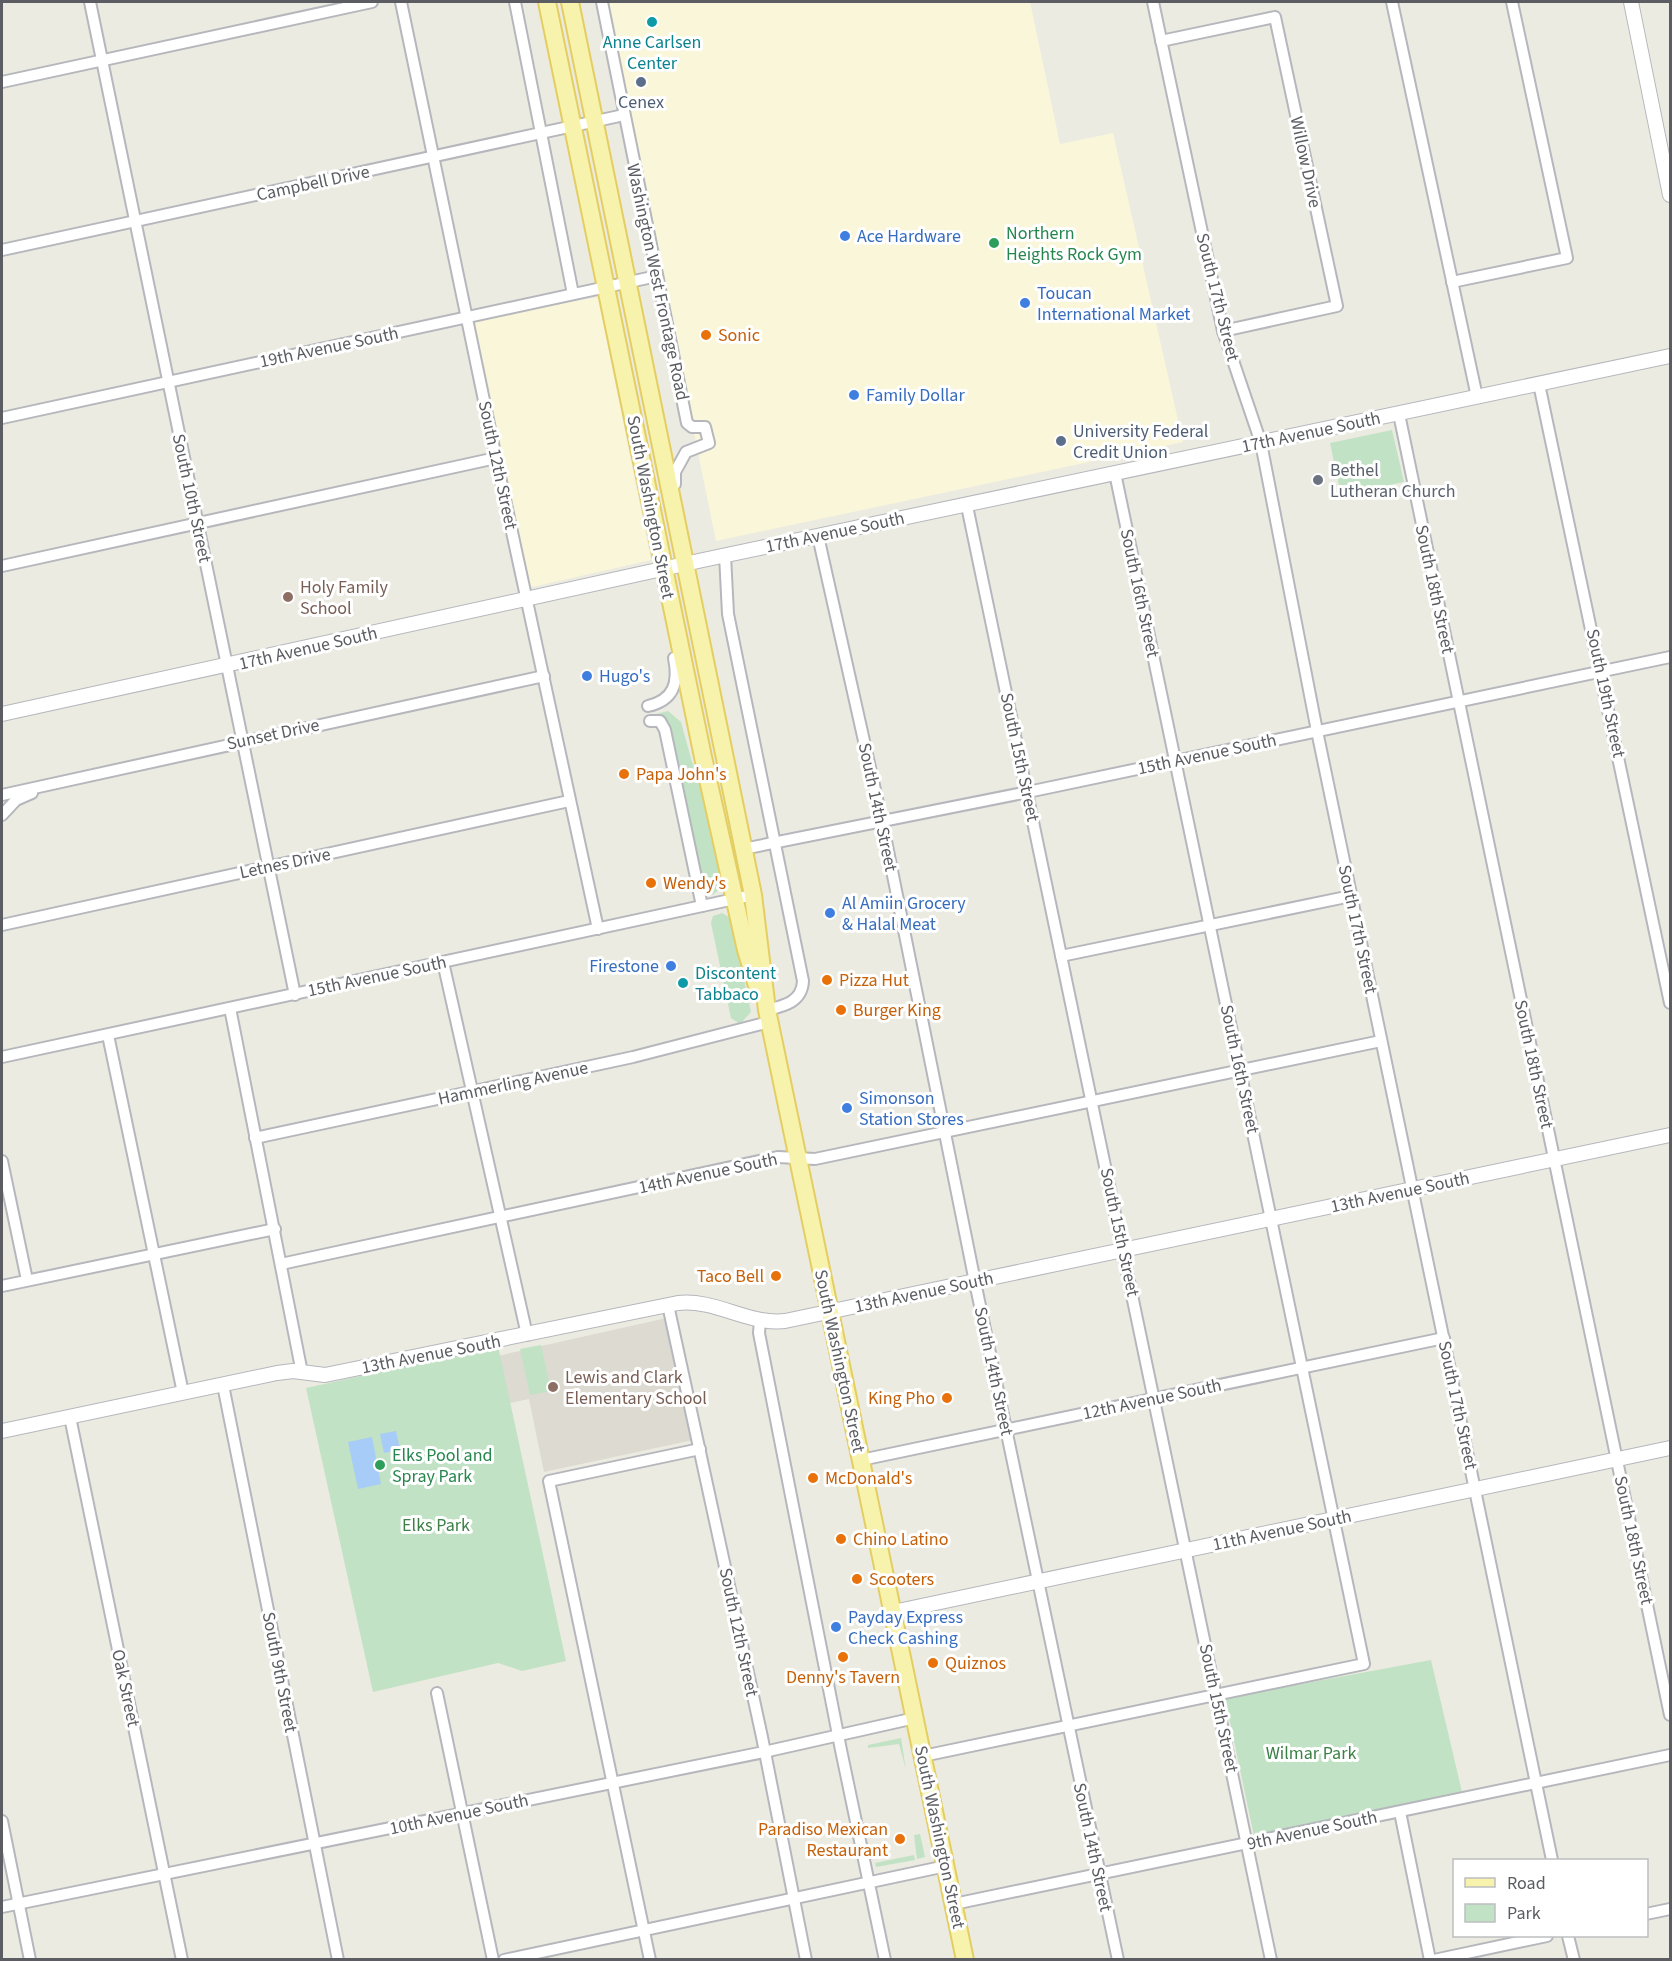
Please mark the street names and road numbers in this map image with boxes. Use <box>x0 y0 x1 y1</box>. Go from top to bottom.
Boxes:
street label: Willow Drive <box>1284 114 1327 210</box>
street label: Campbell Drive <box>254 159 372 208</box>
street label: Washington West Frontage Road <box>620 161 695 403</box>
street label: South 17th Street <box>1190 230 1246 364</box>
street label: 19th Avenue South <box>257 321 401 374</box>
street label: South 12th Street <box>472 398 523 532</box>
street label: 17th Avenue South <box>1239 406 1383 459</box>
street label: South Washington Street <box>620 413 681 601</box>
street label: South 10th Street <box>166 431 217 565</box>
street label: 17th Avenue South <box>763 506 907 559</box>
street label: South 18th Street <box>1409 522 1460 656</box>
street label: South 16th Street <box>1114 526 1165 660</box>
street label: 17th Avenue South <box>236 620 380 677</box>
street label: South 19th Street <box>1580 626 1631 760</box>
street label: South 15th Street <box>994 690 1045 824</box>
street label: Sunset Drive <box>224 712 322 757</box>
street label: 15th Avenue South <box>1135 728 1279 781</box>
street label: South 14th Street <box>852 740 903 874</box>
street label: Letnes Drive <box>237 842 333 885</box>
street label: South 17th Street <box>1332 862 1383 996</box>
street label: 15th Avenue South <box>305 950 449 1003</box>
street label: South 18th Street <box>1508 997 1559 1131</box>
street label: South 16th Street <box>1214 1002 1265 1136</box>
street label: Hammerling Avenue <box>436 1055 591 1112</box>
street label: 14th Avenue South <box>636 1147 780 1200</box>
street label: South 15th Street <box>1094 1165 1145 1299</box>
street label: 13th Avenue South <box>1328 1166 1472 1219</box>
street label: 13th Avenue South <box>852 1266 996 1319</box>
street label: South Washington Street <box>808 1267 871 1455</box>
street label: South 14th Street <box>968 1304 1019 1438</box>
street label: 13th Avenue South <box>359 1329 503 1380</box>
street label: South 17th Street <box>1432 1338 1483 1472</box>
street label: 12th Avenue South <box>1080 1373 1224 1426</box>
street label: South 18th Street <box>1608 1473 1659 1607</box>
street label: 11th Avenue South <box>1210 1504 1354 1557</box>
street label: South 12th Street <box>713 1565 764 1699</box>
street label: South 9th Street <box>256 1610 303 1734</box>
street label: South 15th Street <box>1193 1641 1244 1775</box>
street label: Oak Street <box>105 1647 146 1729</box>
street label: South Washington Street <box>908 1743 971 1931</box>
street label: South 14th Street <box>1067 1780 1118 1914</box>
street label: 10th Avenue South <box>387 1788 531 1841</box>
street label: 9th Avenue South <box>1245 1804 1380 1856</box>

